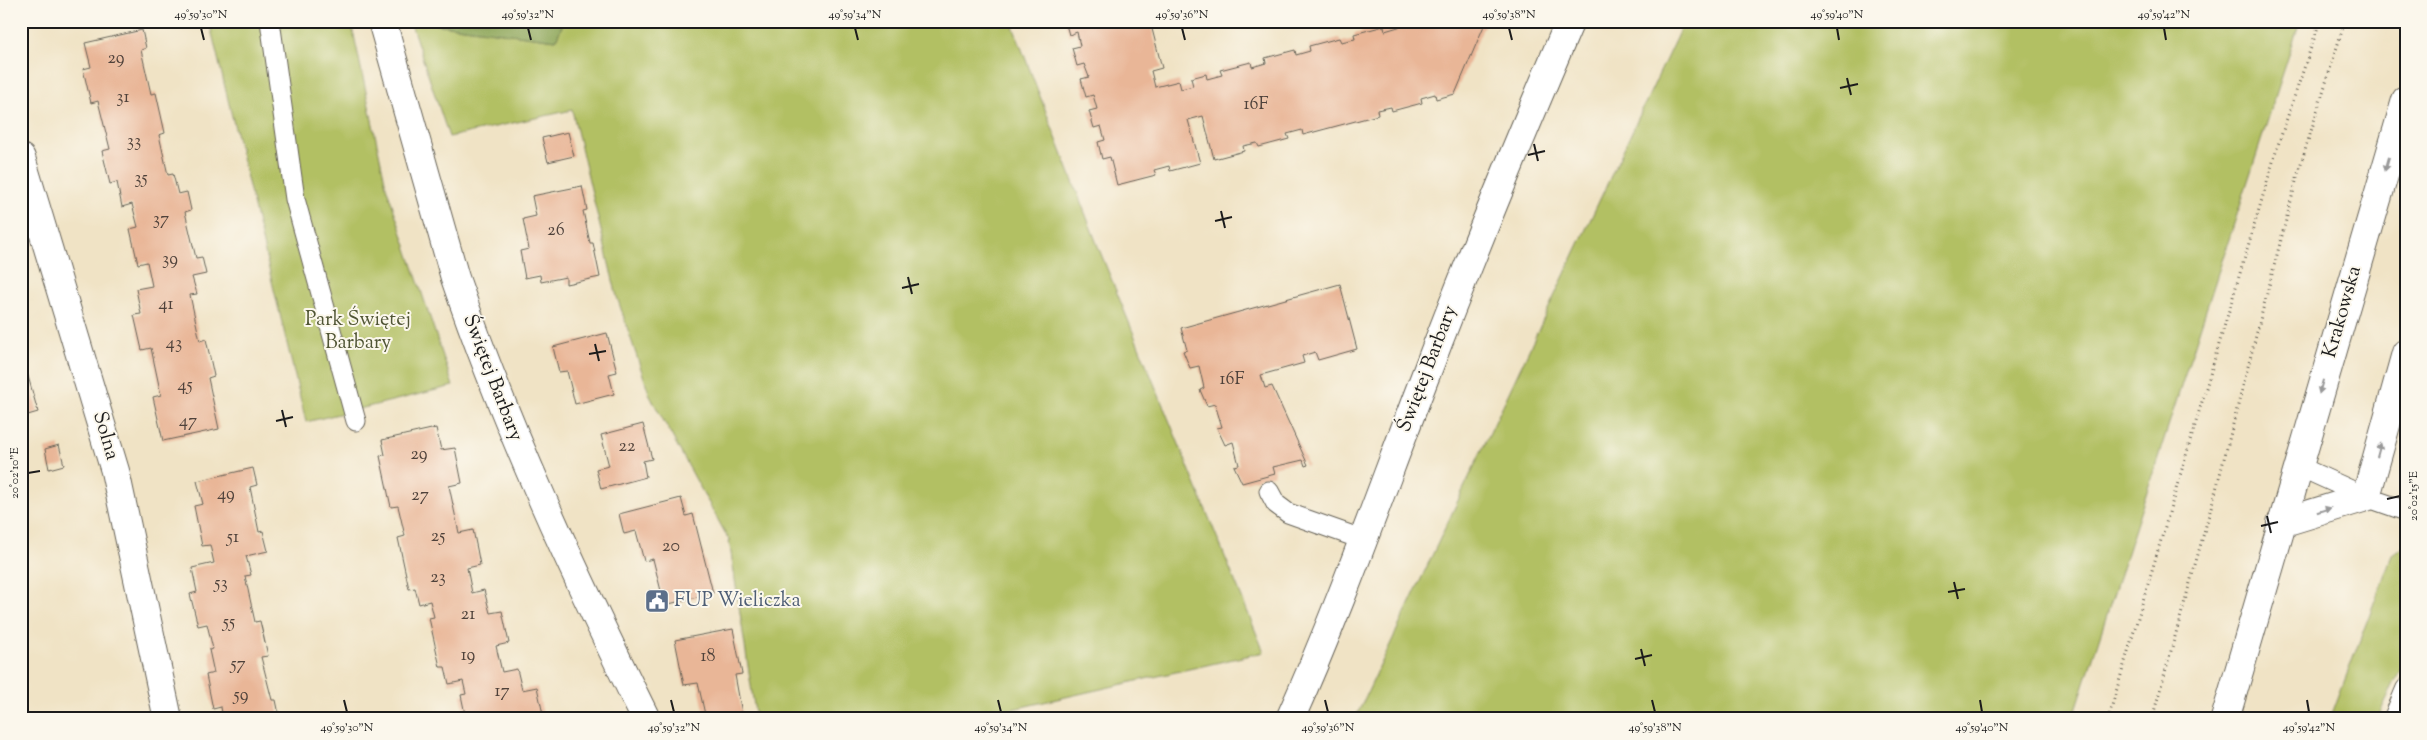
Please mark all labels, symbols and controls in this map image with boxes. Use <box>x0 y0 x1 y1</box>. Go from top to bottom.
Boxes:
text: 49°59'30"N <box>175 6 228 24</box>
text: 49°59'32"N <box>502 6 555 24</box>
text: 49°59'34"N <box>829 6 882 24</box>
text: 49°59'36"N <box>1156 6 1209 24</box>
text: 49°59'38"N <box>1483 6 1536 24</box>
text: 49°59'40"N <box>1811 6 1864 24</box>
text: 49°59'42"N <box>2138 6 2191 24</box>
house number: 29 <box>107 46 125 72</box>
house number: 31 <box>116 85 130 111</box>
house number: 16F <box>1243 92 1269 118</box>
house number: 33 <box>127 129 141 155</box>
one-way arrow <box>2383 156 2391 171</box>
house number: 35 <box>134 166 148 192</box>
house number: 37 <box>153 207 169 233</box>
house number: 26 <box>547 218 565 244</box>
house number: 39 <box>162 247 178 273</box>
street label: Krakowska <box>2316 263 2370 361</box>
house number: 41 <box>158 292 174 318</box>
street label: Świętej Barbary <box>1390 301 1466 437</box>
park label: Park Świętej Barbary <box>305 305 411 358</box>
street label: Świętej Barbary <box>455 310 530 446</box>
house number: 43 <box>166 331 182 357</box>
house number: 16F <box>1219 367 1245 393</box>
house number: 45 <box>177 373 193 399</box>
one-way arrow <box>2317 379 2325 394</box>
street label: Solna <box>84 408 126 464</box>
house number: 47 <box>179 409 197 435</box>
house number: 22 <box>619 434 636 460</box>
house number: 29 <box>410 442 428 468</box>
one-way arrow <box>2375 443 2383 458</box>
text: 20°02'10"E <box>6 446 24 499</box>
text: 20°02'15"E <box>2405 470 2423 521</box>
house number: 49 <box>217 482 235 508</box>
house number: 27 <box>411 483 429 509</box>
one-way arrow <box>2316 506 2331 514</box>
house number: 25 <box>431 524 445 550</box>
house number: 51 <box>226 525 239 551</box>
house number: 20 <box>662 534 680 560</box>
house number: 23 <box>430 565 446 591</box>
house number: 53 <box>213 571 228 597</box>
place label: FUP Wieliczka <box>674 587 801 616</box>
public building icon: FUP Wieliczka <box>644 588 670 614</box>
house number: 21 <box>461 602 475 628</box>
house number: 55 <box>222 610 235 636</box>
house number: 19 <box>461 643 476 669</box>
house number: 18 <box>700 644 716 670</box>
house number: 57 <box>229 652 246 678</box>
house number: 17 <box>494 679 510 705</box>
house number: 59 <box>233 683 249 709</box>
text: 49°59'30"N <box>321 719 374 737</box>
text: 49°59'32"N <box>648 719 701 737</box>
text: 49°59'34"N <box>975 719 1028 737</box>
text: 49°59'36"N <box>1302 719 1355 737</box>
text: 49°59'38"N <box>1629 719 1682 737</box>
text: 49°59'40"N <box>1956 719 2009 737</box>
text: 49°59'42"N <box>2283 719 2336 737</box>

